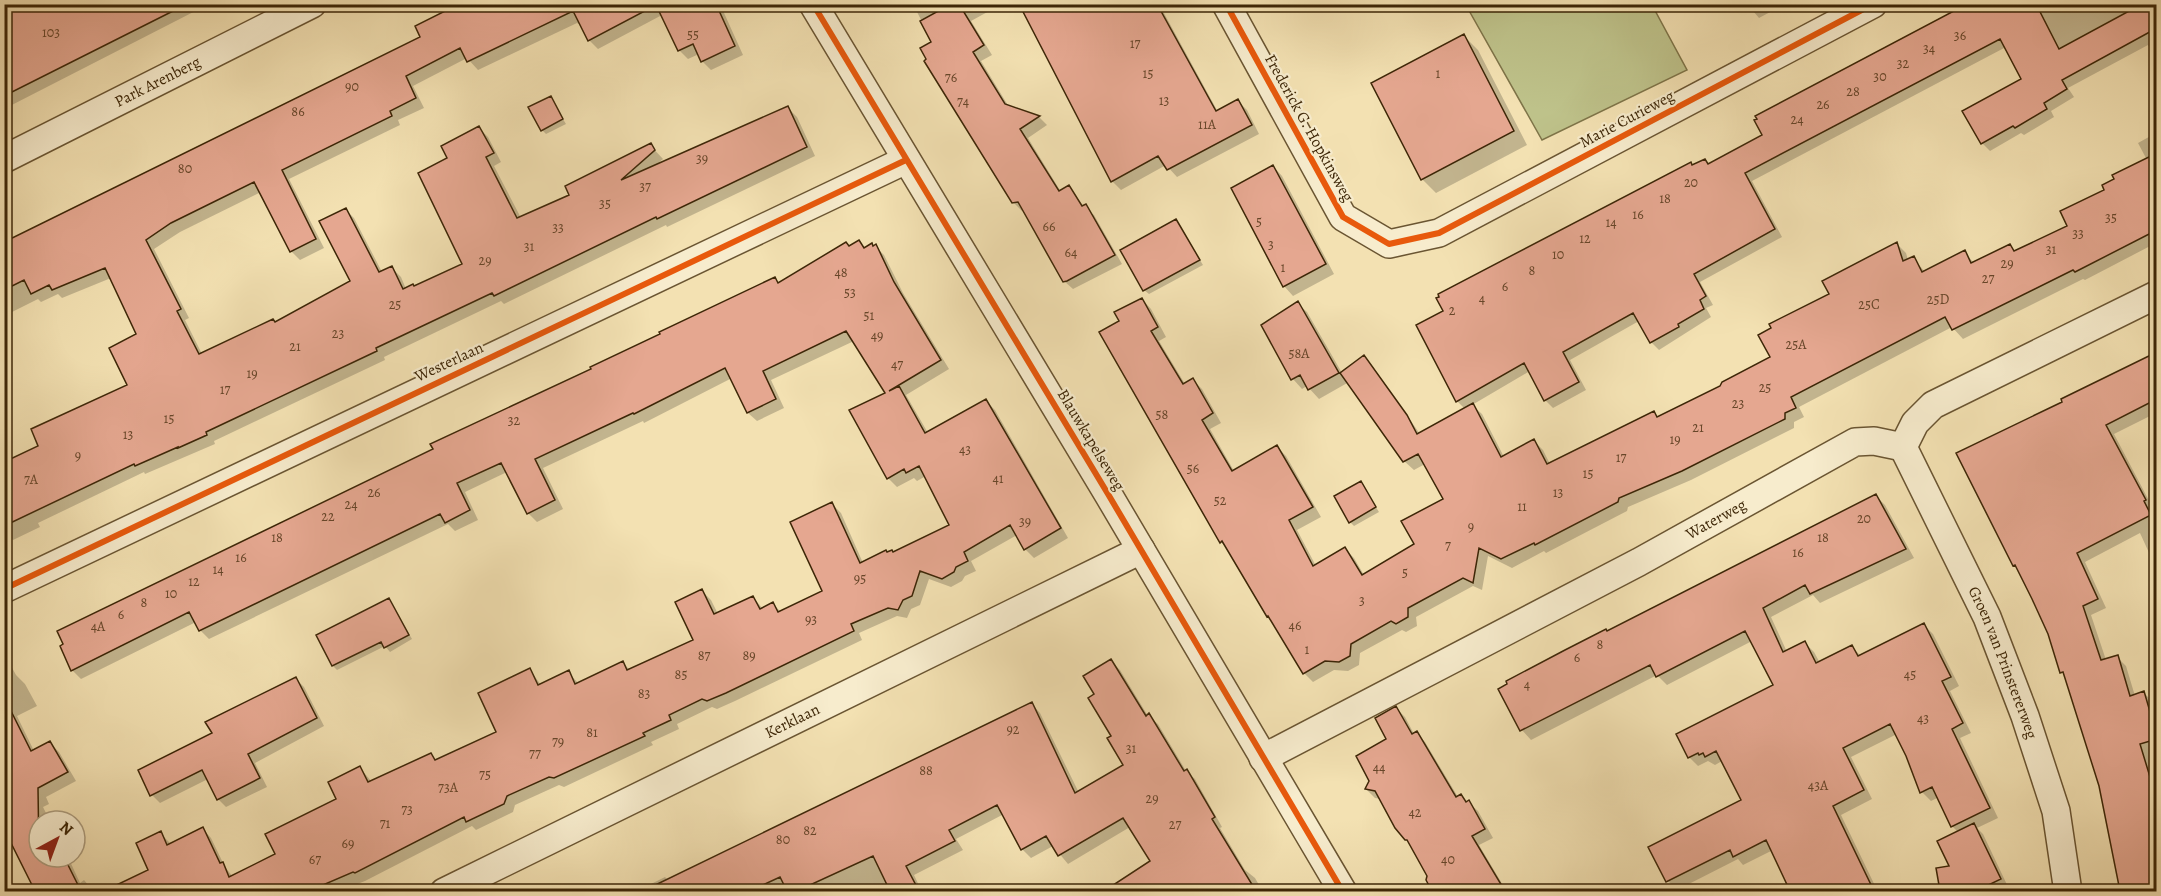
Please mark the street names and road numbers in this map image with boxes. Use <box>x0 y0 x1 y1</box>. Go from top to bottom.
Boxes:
street label: Frederick G. Hopkinsweg <box>1259 50 1359 206</box>
street label: Park Arenberg <box>111 51 204 113</box>
street label: Marie Curieweg <box>1576 85 1678 153</box>
street label: Westerlaan <box>410 336 487 388</box>
street label: Blauwkapelseweg <box>1052 385 1130 495</box>
street label: Waterweg <box>1681 494 1750 545</box>
street label: Groen van Prinstererweg <box>1963 583 2043 742</box>
street label: Kerklaan <box>761 698 824 744</box>

